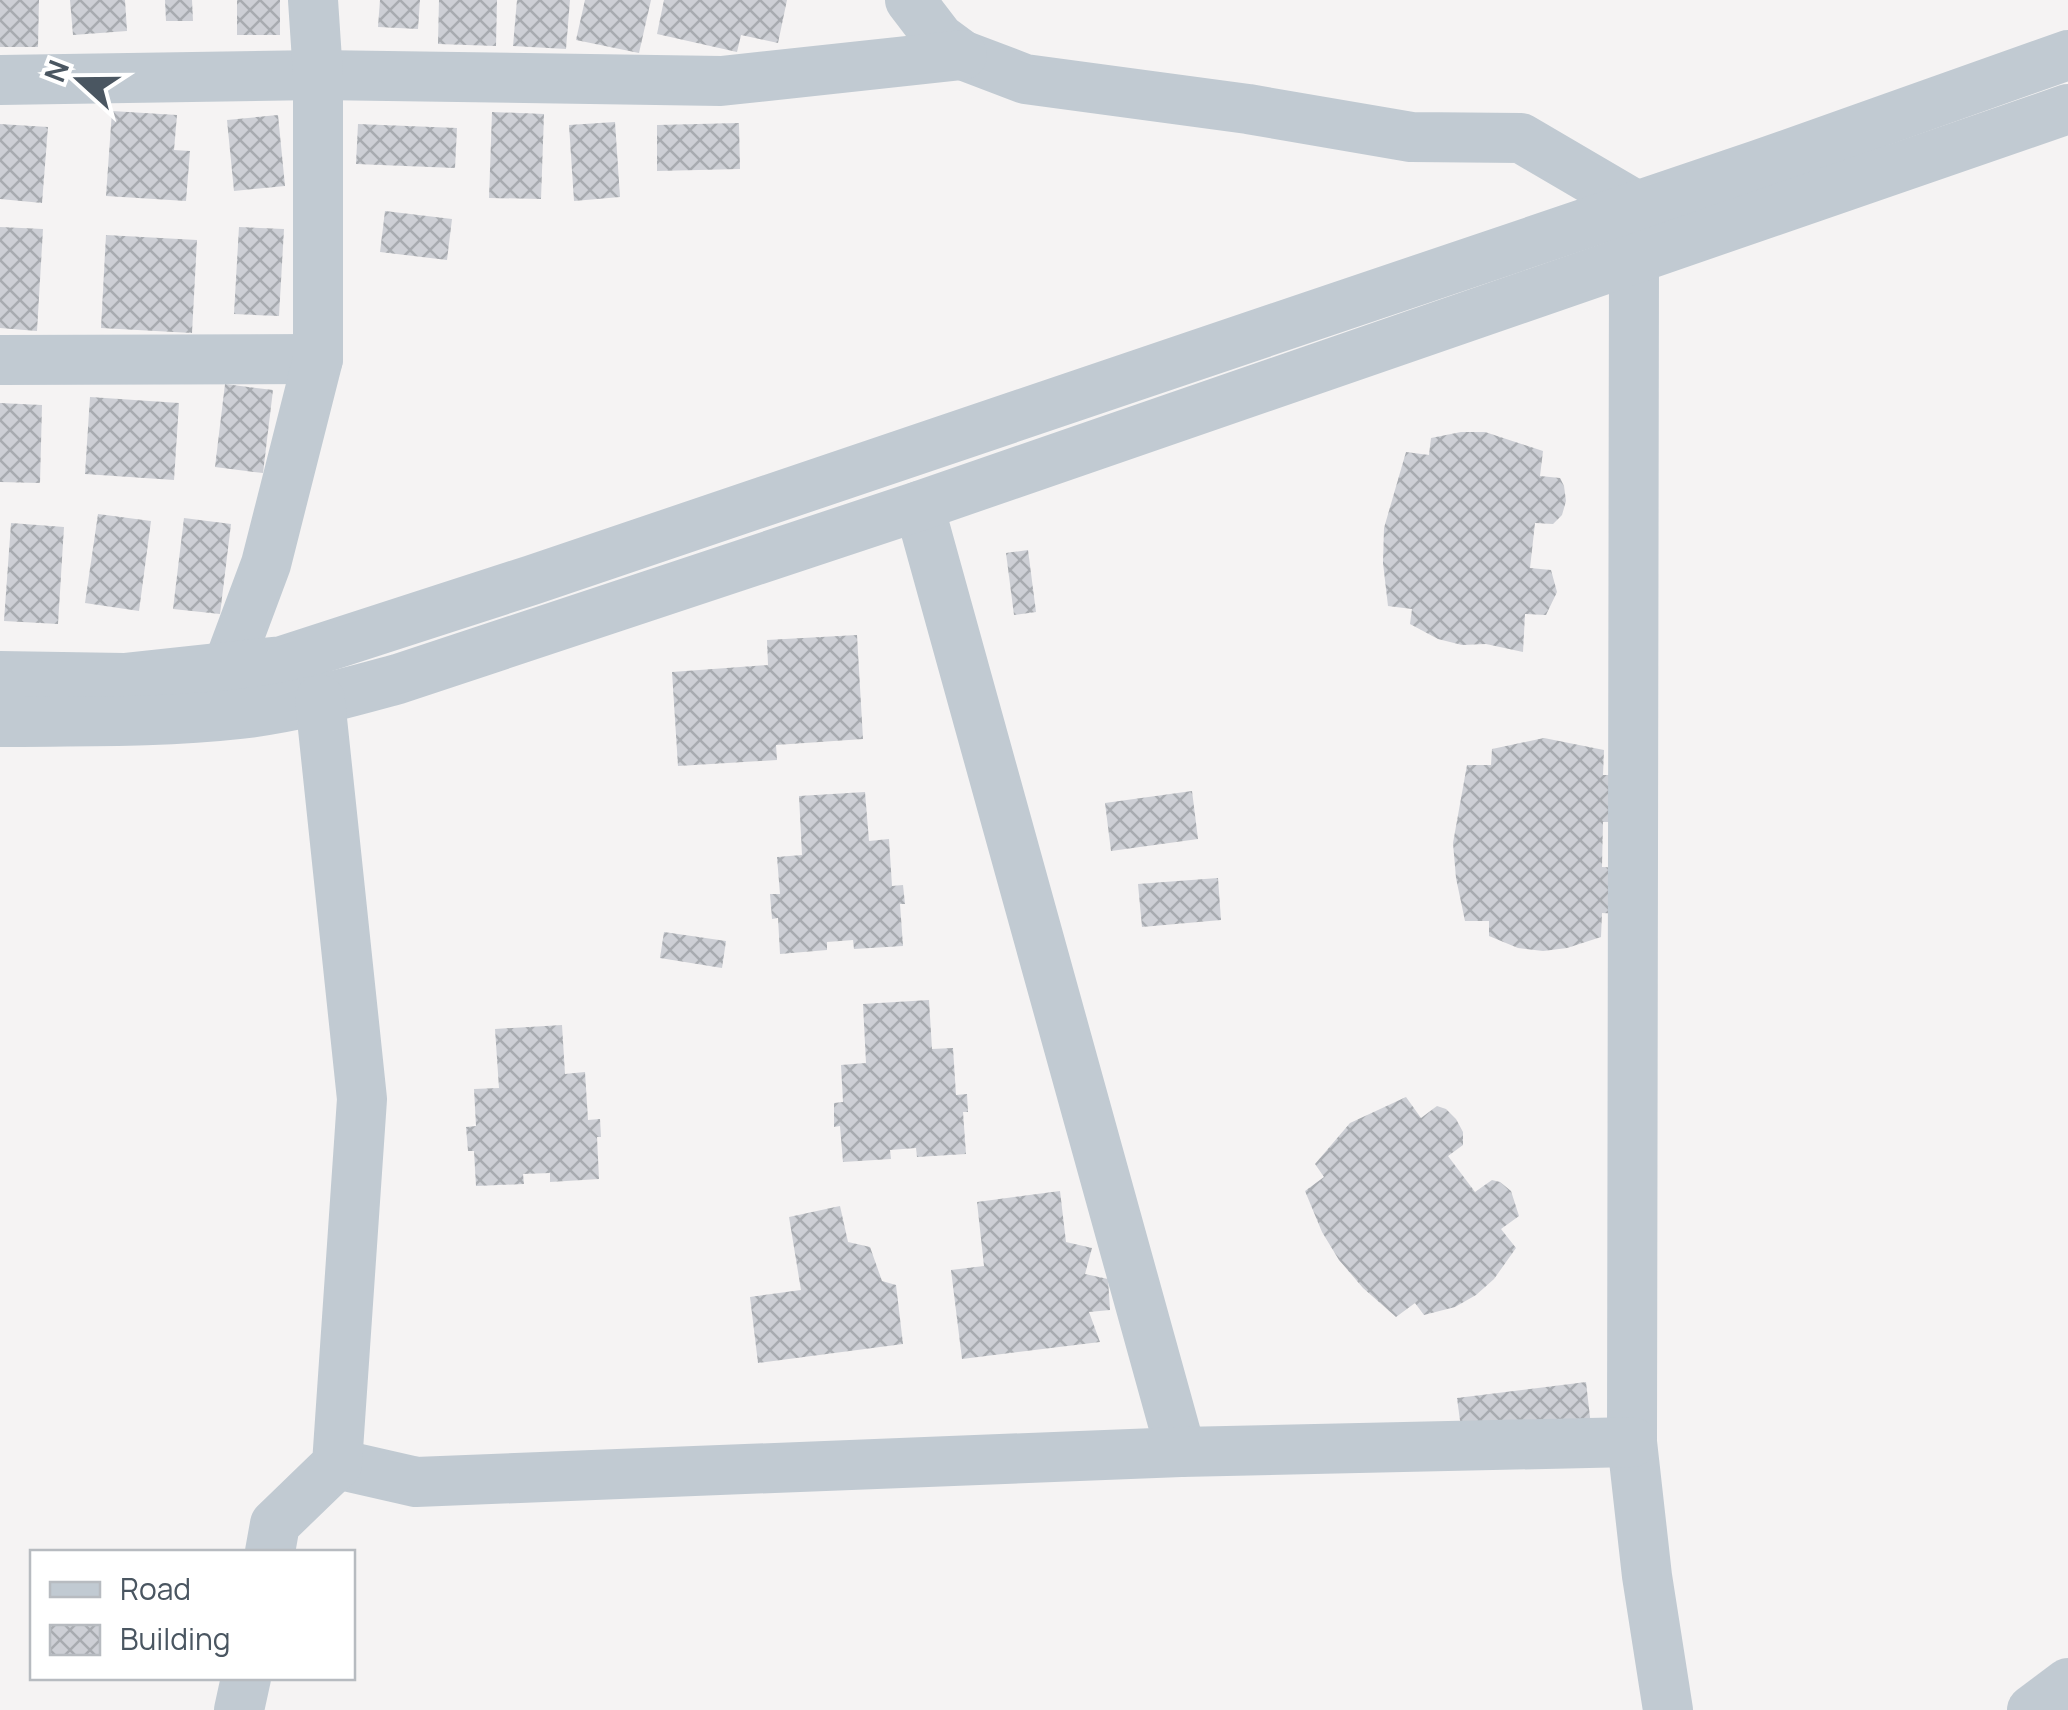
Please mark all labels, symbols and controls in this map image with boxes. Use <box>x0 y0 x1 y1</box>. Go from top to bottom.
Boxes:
north arrow <box>30 30 130 130</box>
text: N <box>34 54 77 87</box>
legend <box>30 1550 355 1680</box>
text: Road <box>120 1568 191 1609</box>
text: Building <box>120 1618 231 1659</box>

